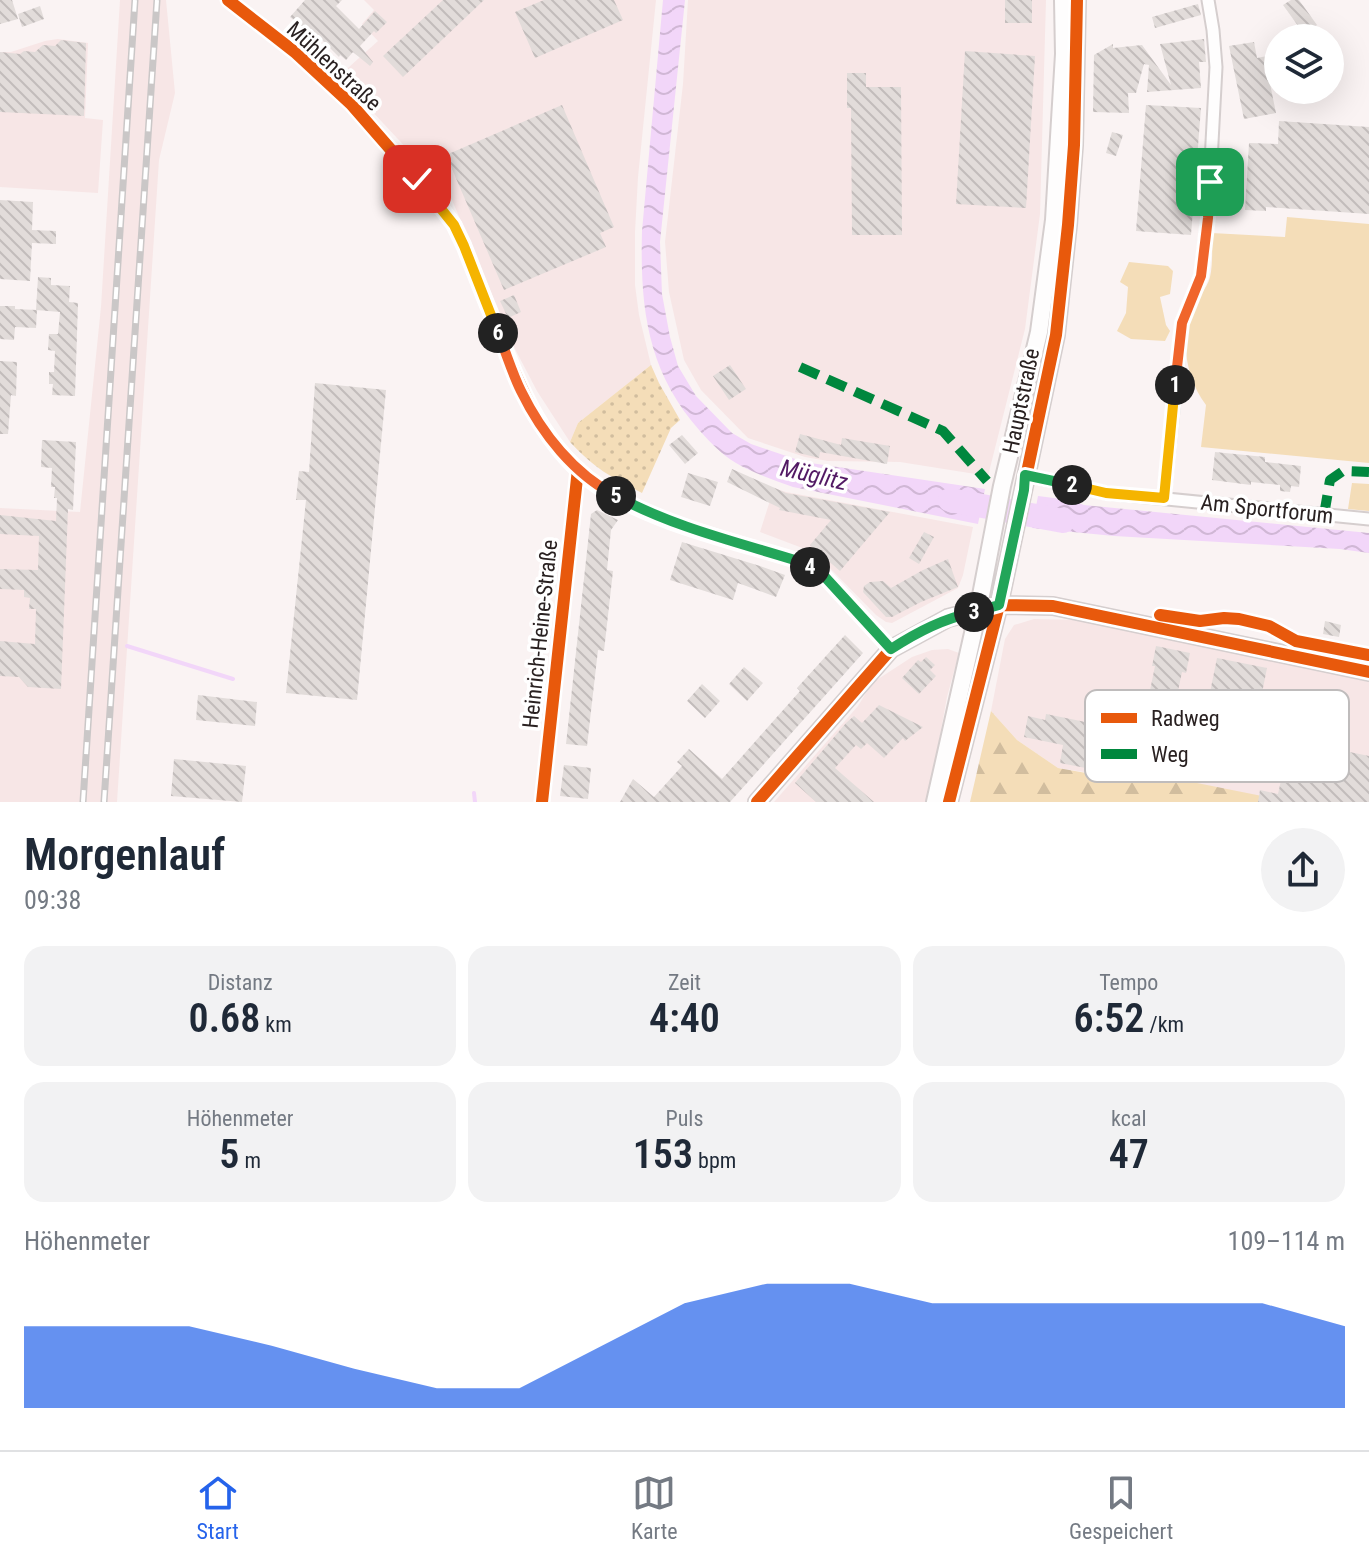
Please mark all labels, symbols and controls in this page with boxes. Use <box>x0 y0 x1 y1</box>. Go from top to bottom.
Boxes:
street label: Mühlenstraße <box>282 16 386 116</box>
map controls <box>1264 24 1344 104</box>
button: layers <box>1264 24 1344 104</box>
pin <box>383 145 451 213</box>
pin <box>1176 148 1244 216</box>
icon: check <box>395 157 439 201</box>
icon: arrive <box>1188 160 1232 204</box>
pin: 6 <box>478 313 518 353</box>
text: 6 <box>492 320 504 345</box>
street label: Hauptstraße <box>998 346 1044 456</box>
pin: 1 <box>1155 365 1195 405</box>
text: 1 <box>1169 372 1181 397</box>
water label: Müglitz <box>778 454 851 496</box>
pin: 2 <box>1052 465 1092 505</box>
text: 2 <box>1066 472 1078 497</box>
pin: 5 <box>596 476 636 516</box>
text: 5 <box>610 483 622 508</box>
street label: Am Sportforum <box>1199 490 1335 528</box>
street label: Heinrich-Heine-Straße <box>518 538 562 730</box>
pin: 4 <box>790 547 830 587</box>
text: 4 <box>804 554 816 579</box>
pin: 3 <box>954 592 994 632</box>
text: 3 <box>968 599 980 624</box>
legend <box>1085 690 1349 782</box>
text: Radweg <box>1151 706 1220 731</box>
text: Weg <box>1151 742 1189 767</box>
button: share <box>1261 828 1345 912</box>
text: Morgenlauf <box>24 829 225 881</box>
text: 09:38 <box>24 885 81 915</box>
text: Distanz <box>208 970 273 995</box>
text: Zeit <box>668 970 701 995</box>
text: Tempo <box>1099 970 1158 995</box>
text: 0.68 <box>189 995 260 1042</box>
text: 4:40 <box>649 995 720 1042</box>
text: 6:52 <box>1074 995 1144 1042</box>
text: km <box>260 1012 292 1037</box>
text: /km <box>1144 1012 1184 1037</box>
text: Höhenmeter <box>187 1106 294 1131</box>
text: Puls <box>666 1106 703 1131</box>
text: kcal <box>1111 1106 1147 1131</box>
text: 5 <box>219 1131 239 1178</box>
text: 153 <box>633 1131 693 1178</box>
text: 47 <box>1109 1131 1149 1178</box>
text: m <box>239 1148 261 1173</box>
text: bpm <box>693 1148 736 1173</box>
text: Höhenmeter <box>24 1226 150 1256</box>
text: 109–114 m <box>1228 1226 1345 1256</box>
tab: Start <box>196 1471 240 1544</box>
tab: Karte <box>631 1471 678 1544</box>
tab: Gespeichert <box>1069 1471 1173 1544</box>

